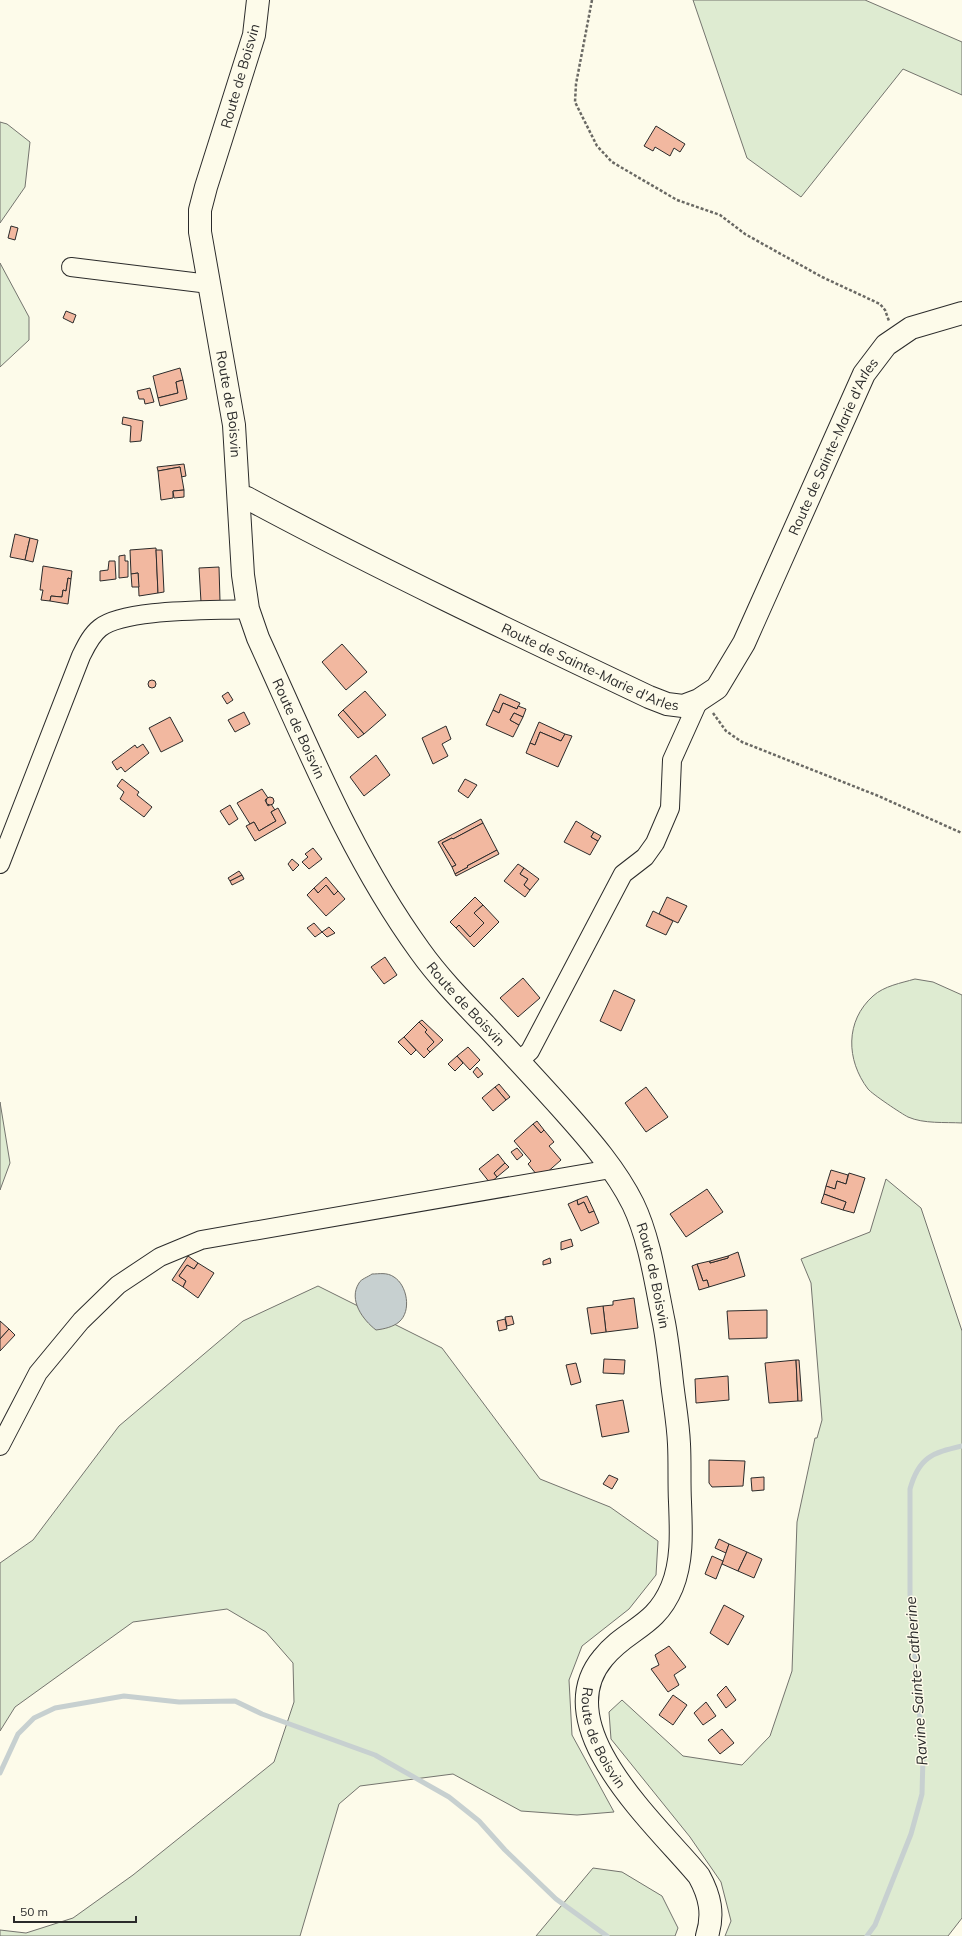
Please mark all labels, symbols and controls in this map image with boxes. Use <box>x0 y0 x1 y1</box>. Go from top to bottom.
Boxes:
street label: Route de Boisvin <box>216 22 264 130</box>
street label: Route de Boisvin <box>212 349 245 458</box>
street label: Route de Sainte-Marie d'Arles <box>784 354 882 538</box>
street label: Route de Sainte-Marie d'Arles <box>498 619 680 714</box>
street label: Route de Boisvin <box>268 676 329 782</box>
street label: Route de Boisvin <box>423 958 509 1050</box>
street label: Route de Boisvin <box>632 1220 674 1330</box>
water label: Ravine Sainte-Catherine <box>901 1596 931 1766</box>
street label: Route de Boisvin <box>578 1686 630 1792</box>
scale bar <box>14 1898 136 1924</box>
text: 50 m <box>20 1904 48 1919</box>

